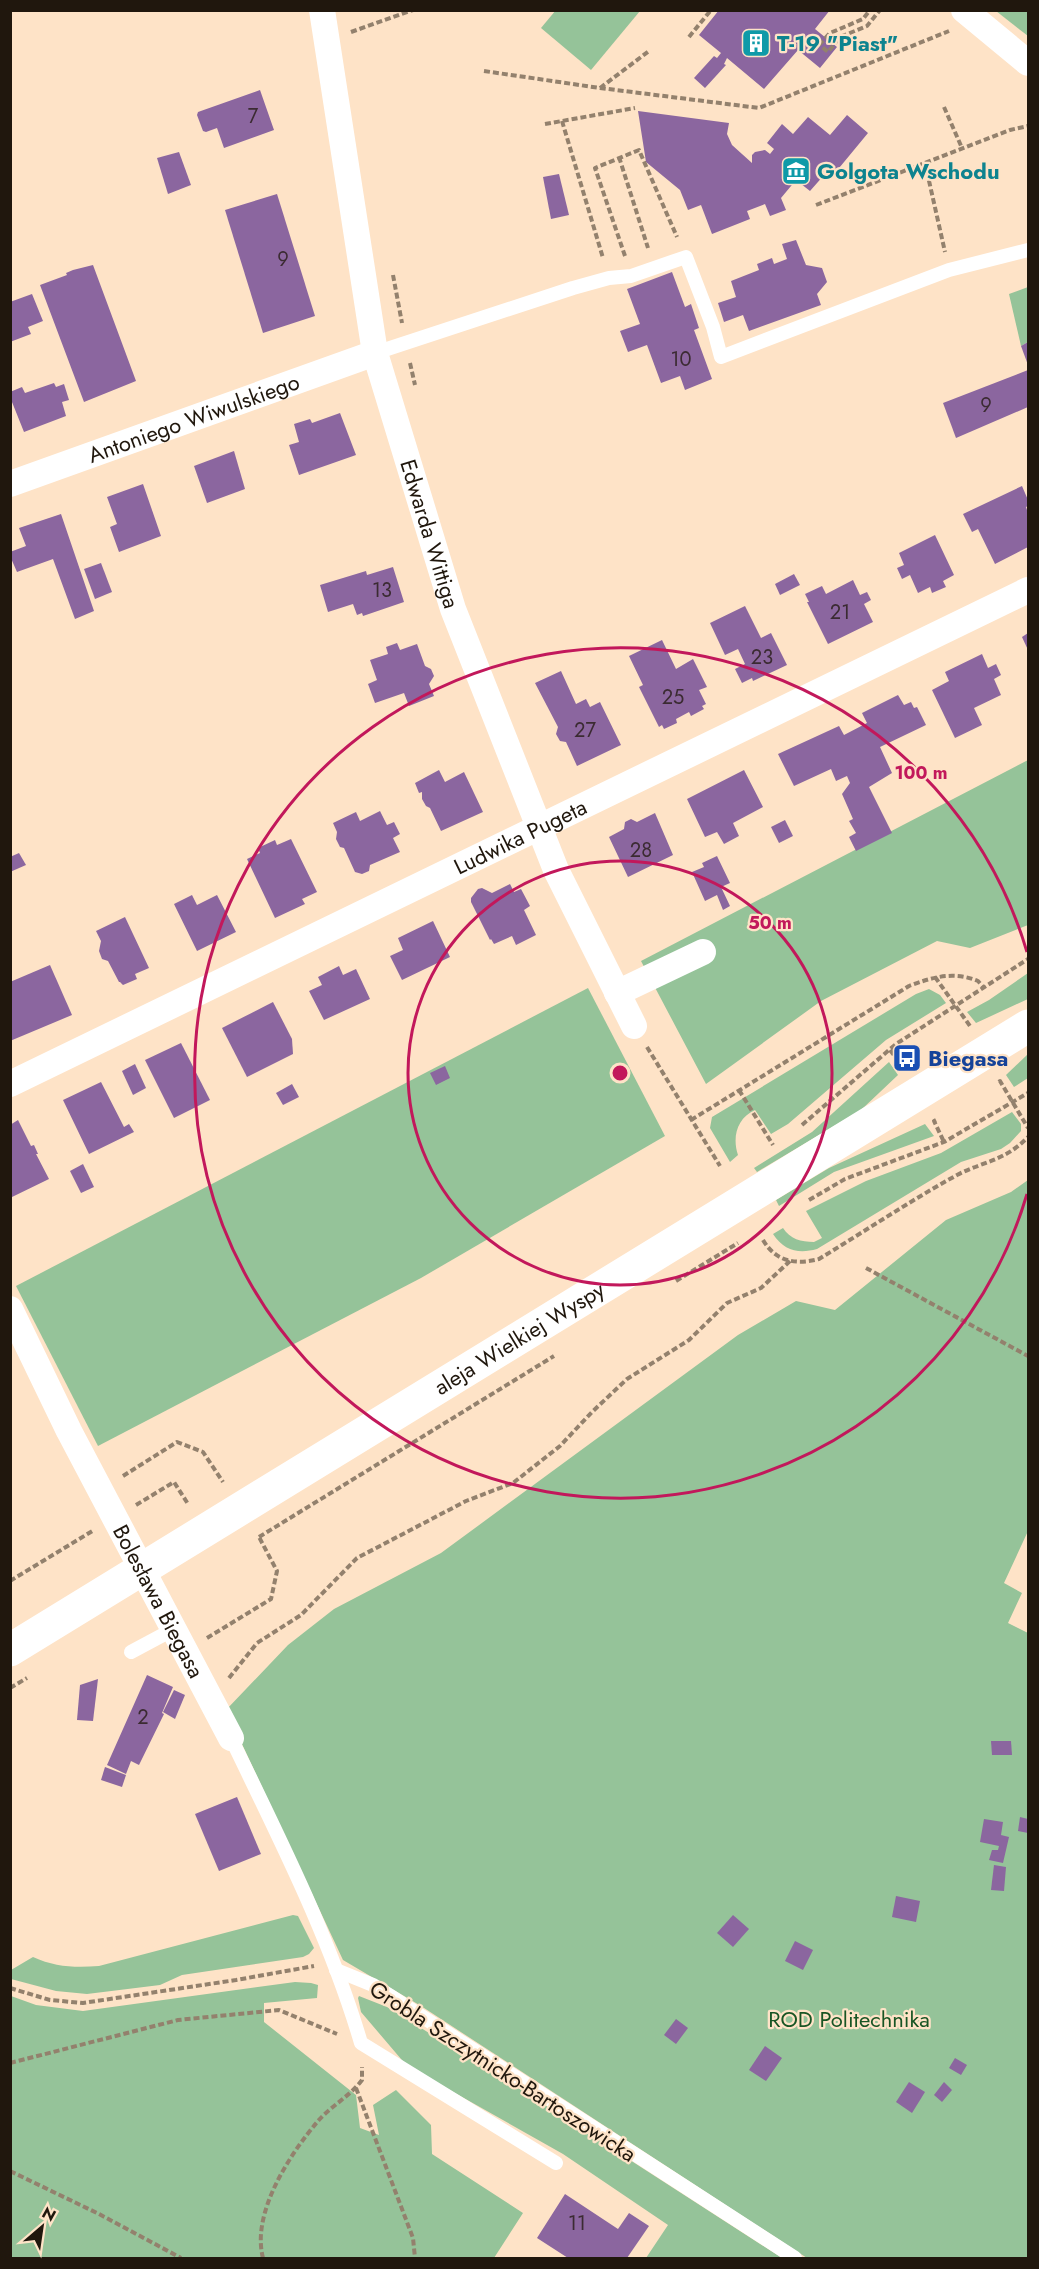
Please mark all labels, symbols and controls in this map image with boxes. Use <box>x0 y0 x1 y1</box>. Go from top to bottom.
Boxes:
building icon: T-19 "Piast" <box>740 27 772 59</box>
place label: T-19 "Piast" <box>777 27 898 59</box>
house number: 7 <box>248 102 259 131</box>
museum icon: Golgota Wschodu <box>780 155 812 187</box>
place label: Golgota Wschodu <box>817 155 1000 187</box>
house number: 9 <box>277 245 289 274</box>
house number: 10 <box>671 345 692 374</box>
street label: Antoniego Wiwulskiego <box>83 365 304 471</box>
house number: 9 <box>980 391 992 420</box>
street label: Edwarda Wittiga <box>392 455 468 612</box>
house number: 13 <box>372 576 392 605</box>
house number: 21 <box>830 598 850 627</box>
house number: 23 <box>751 643 773 672</box>
house number: 25 <box>662 683 684 712</box>
house number: 27 <box>574 716 596 745</box>
text: 100 m <box>894 760 948 786</box>
street label: Ludwika Pugeta <box>448 791 592 882</box>
house number: 28 <box>630 836 652 865</box>
text: 50 m <box>748 910 792 936</box>
bus stop icon: Biegasa <box>891 1042 923 1074</box>
place label: Biegasa <box>928 1042 1008 1074</box>
centre of rings <box>610 1063 630 1083</box>
street label: aleja Wielkiej Wyspy <box>428 1273 611 1403</box>
street label: Bolesława Biegasa <box>105 1519 212 1684</box>
house number: 2 <box>137 1703 149 1732</box>
street label: Grobla Szczytnicko-Bartoszowicka <box>363 1973 643 2169</box>
park label: ROD Politechnika <box>768 2003 930 2035</box>
north arrow <box>12 2197 72 2257</box>
text: N <box>38 2201 60 2227</box>
house number: 11 <box>568 2209 586 2238</box>

